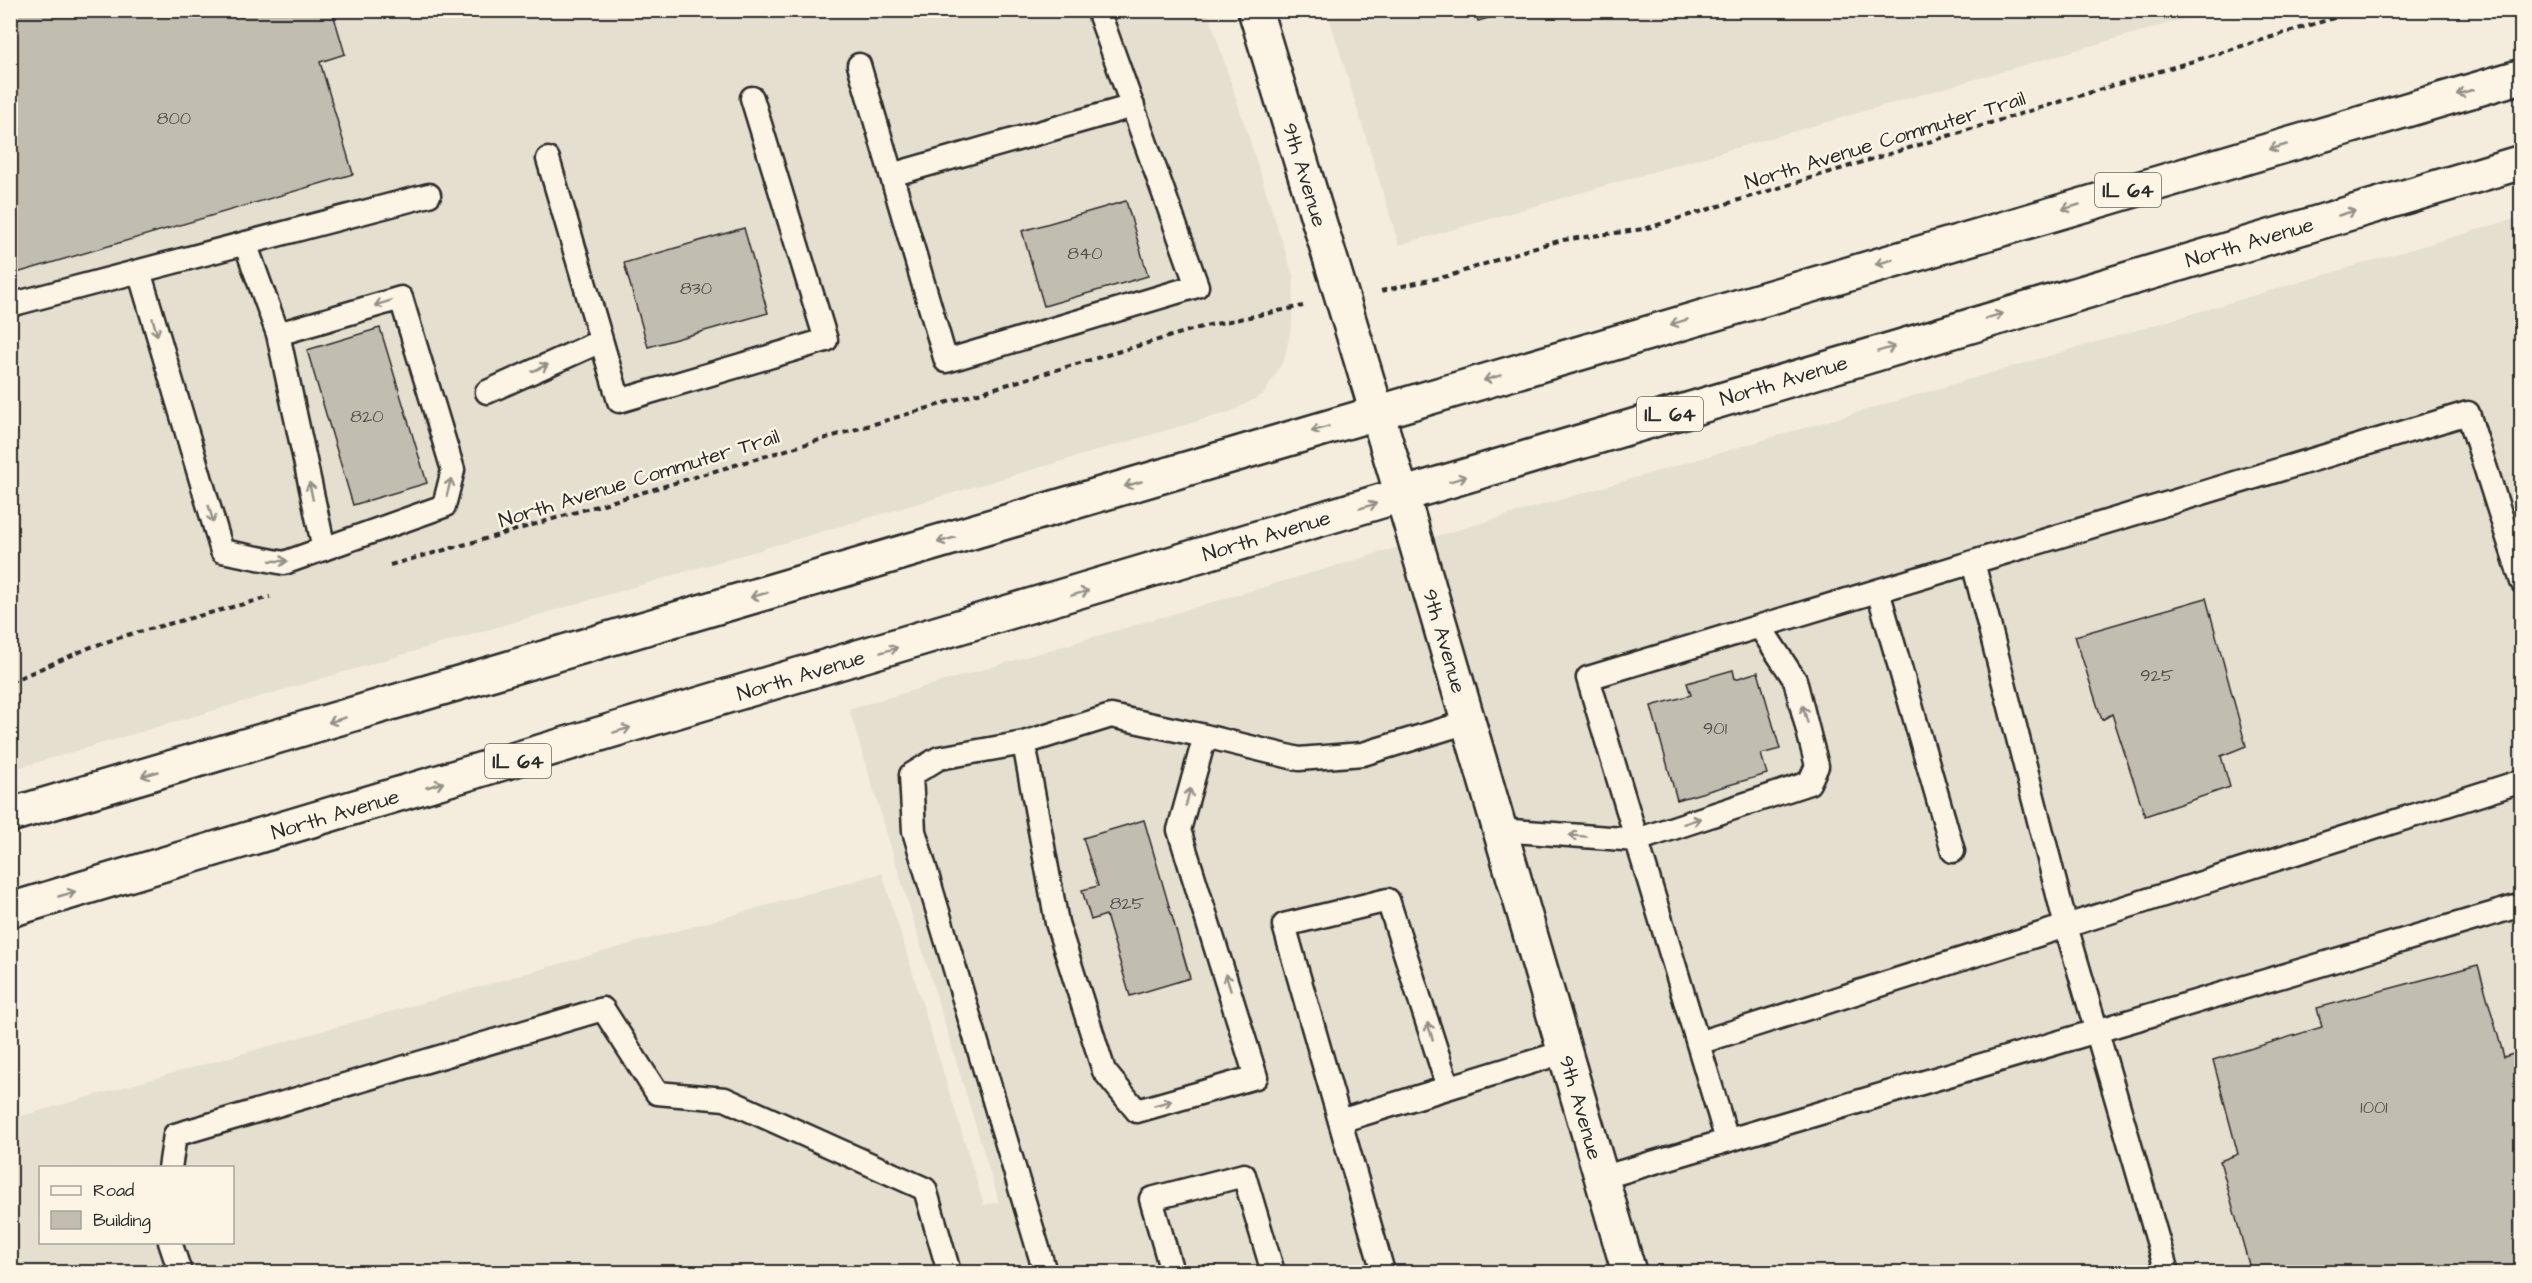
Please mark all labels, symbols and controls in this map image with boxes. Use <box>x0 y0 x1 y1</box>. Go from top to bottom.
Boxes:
street label: North Avenue Commuter Trail <box>1741 84 2029 197</box>
one-way arrow <box>2456 87 2475 98</box>
house number: 800 <box>157 106 191 131</box>
street label: 9th Avenue <box>1275 119 1334 230</box>
one-way arrow <box>2269 141 2288 153</box>
road number: IL 64 <box>2095 173 2161 207</box>
one-way arrow <box>2062 202 2081 213</box>
one-way arrow <box>2337 207 2356 218</box>
street label: North Avenue <box>2182 210 2317 275</box>
house number: 840 <box>1067 241 1103 266</box>
one-way arrow <box>1875 257 1894 268</box>
house number: 830 <box>680 276 712 301</box>
one-way arrow <box>374 298 393 309</box>
one-way arrow <box>1984 310 2003 321</box>
one-way arrow <box>150 317 161 336</box>
one-way arrow <box>1670 317 1689 328</box>
one-way arrow <box>1876 343 1895 354</box>
street label: North Avenue <box>1716 348 1851 414</box>
one-way arrow <box>530 362 549 373</box>
one-way arrow <box>1483 373 1502 384</box>
road number: IL 64 <box>1637 397 1703 431</box>
house number: 820 <box>350 404 384 429</box>
street label: North Avenue Commuter Trail <box>495 422 783 535</box>
one-way arrow <box>1311 424 1330 435</box>
one-way arrow <box>1448 473 1467 484</box>
one-way arrow <box>444 477 456 496</box>
one-way arrow <box>1124 479 1143 490</box>
one-way arrow <box>305 482 317 501</box>
one-way arrow <box>1358 500 1377 511</box>
street label: North Avenue <box>1199 503 1334 569</box>
one-way arrow <box>206 504 217 523</box>
one-way arrow <box>937 535 956 546</box>
one-way arrow <box>269 555 288 566</box>
street label: 9th Avenue <box>1415 585 1473 697</box>
one-way arrow <box>1071 586 1090 597</box>
one-way arrow <box>750 590 769 601</box>
street label: North Avenue <box>734 643 869 709</box>
one-way arrow <box>879 644 898 655</box>
house number: 925 <box>2140 663 2174 688</box>
one-way arrow <box>1799 705 1810 724</box>
one-way arrow <box>328 714 347 726</box>
house number: 901 <box>1703 716 1727 741</box>
one-way arrow <box>612 724 631 735</box>
road number: IL 64 <box>485 744 551 778</box>
one-way arrow <box>140 769 159 780</box>
one-way arrow <box>425 779 444 791</box>
street label: North Avenue <box>268 782 403 847</box>
one-way arrow <box>1183 787 1194 806</box>
one-way arrow <box>1682 815 1701 826</box>
one-way arrow <box>1569 830 1589 841</box>
one-way arrow <box>57 887 76 899</box>
house number: 825 <box>1110 891 1145 916</box>
one-way arrow <box>1222 973 1233 992</box>
one-way arrow <box>1424 1022 1435 1041</box>
street label: 9th Avenue <box>1551 1052 1609 1163</box>
house number: 1001 <box>2360 1095 2388 1120</box>
one-way arrow <box>1154 1097 1173 1109</box>
legend <box>39 1166 234 1244</box>
text: Road <box>93 1178 134 1203</box>
text: Building <box>93 1208 151 1234</box>

